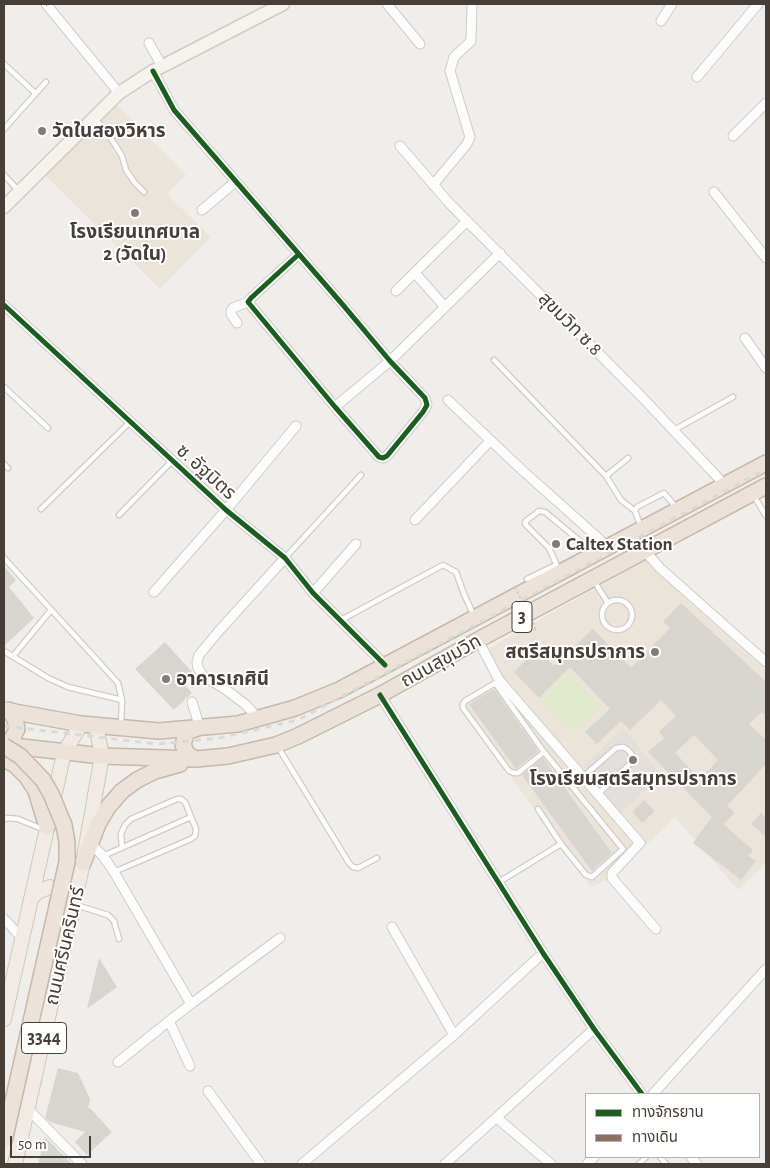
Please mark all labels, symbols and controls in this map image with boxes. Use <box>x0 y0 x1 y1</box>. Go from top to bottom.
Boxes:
place label: วัดในสองวิหาร <box>52 120 166 142</box>
marker: วัดในสองวิหาร <box>36 125 48 137</box>
marker: โรงเรียนเทศบาล 2 (วัดใน) <box>129 207 141 219</box>
place label: โรงเรียนเทศบาล 2 (วัดใน) <box>70 221 200 265</box>
street label: สุขมวิท ซ.8 <box>533 287 607 361</box>
street label: ซ. อัฐมิตร <box>171 439 241 505</box>
place label: Caltex Station <box>566 533 673 555</box>
marker: Caltex Station <box>550 538 562 550</box>
road number: 3 <box>512 602 532 632</box>
street label: ถนนสุขุมวิท <box>397 630 485 692</box>
place label: สตรีสมุทรปราการ <box>505 641 645 663</box>
marker: สตรีสมุทรปราการ <box>649 646 661 658</box>
place label: อาคารเกศินี <box>176 668 269 690</box>
marker: อาคารเกศินี <box>160 673 172 685</box>
marker: โรงเรียนสตรีสมุทรปราการ <box>627 754 639 766</box>
place label: โรงเรียนสตรีสมุทรปราการ <box>529 768 737 790</box>
street label: ถนนศรีนครินทร์ <box>40 884 90 1008</box>
road number: 3344 <box>22 1022 66 1054</box>
legend <box>585 1093 760 1158</box>
text: ทางจักรยาน <box>632 1105 704 1120</box>
scale bar <box>12 1126 94 1158</box>
text: ทางเดิน <box>632 1130 678 1145</box>
text: 50 m <box>18 1137 47 1152</box>

